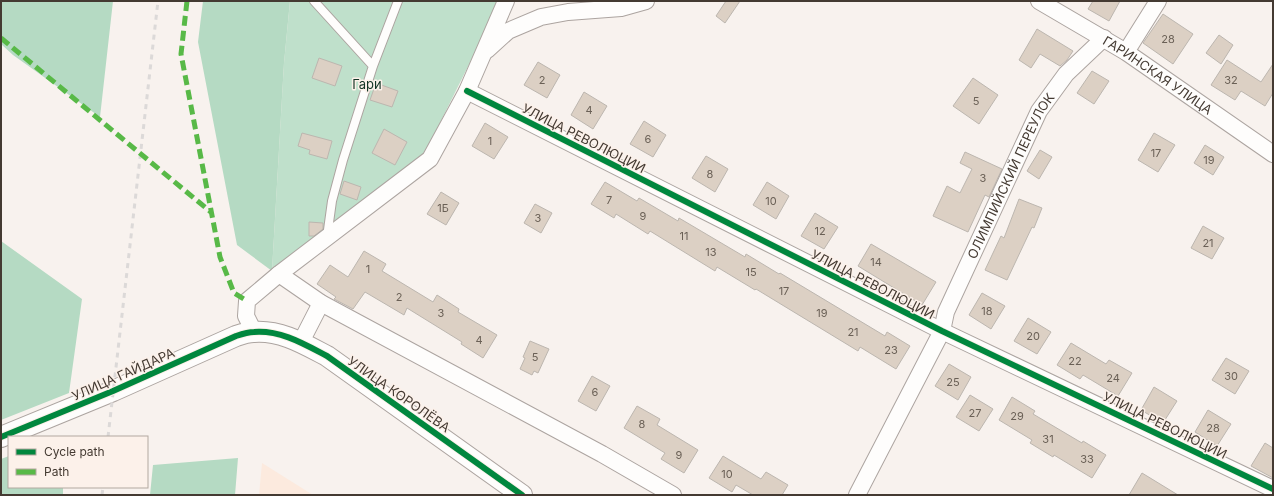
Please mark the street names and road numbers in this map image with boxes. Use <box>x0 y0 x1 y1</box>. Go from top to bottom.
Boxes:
street label: ГАРИНСКАЯ УЛИЦА <box>1100 32 1216 118</box>
street label: ОЛИМПИЙСКИЙ ПЕРЕУЛОК <box>964 90 1058 261</box>
street label: УЛИЦА РЕВОЛЮЦИИ <box>520 100 648 176</box>
street label: УЛИЦА РЕВОЛЮЦИИ <box>809 246 937 322</box>
street label: УЛИЦА ГАЙДАРА <box>69 344 177 404</box>
street label: УЛИЦА КОРОЛЁВА <box>345 353 453 435</box>
street label: УЛИЦА РЕВОЛЮЦИИ <box>1100 388 1230 462</box>

